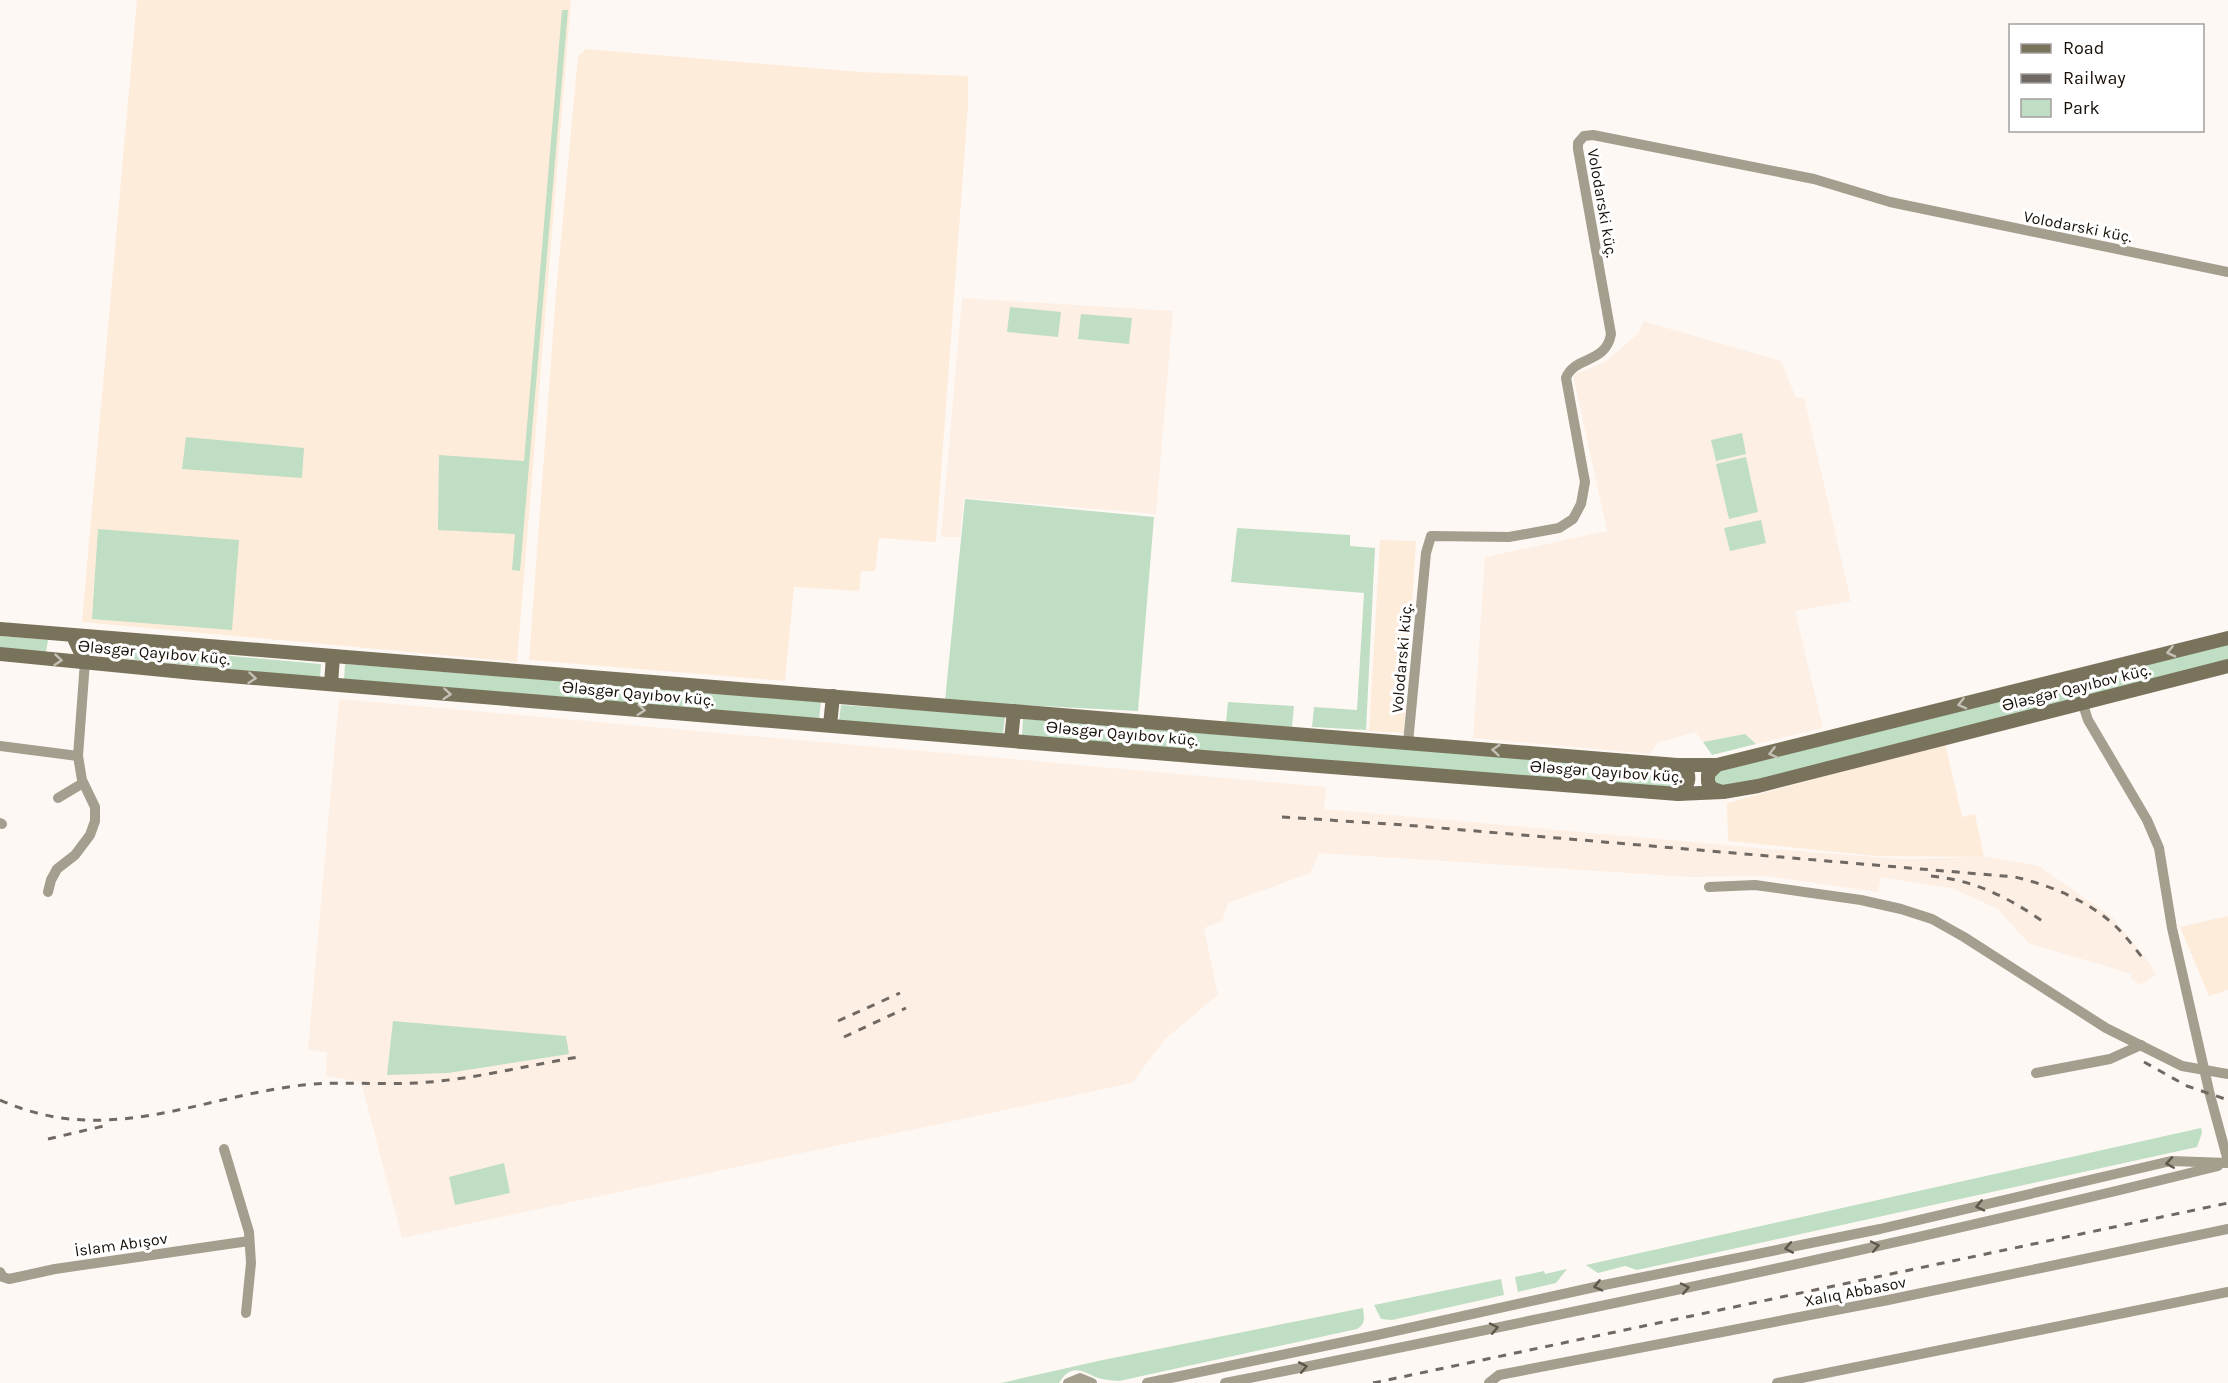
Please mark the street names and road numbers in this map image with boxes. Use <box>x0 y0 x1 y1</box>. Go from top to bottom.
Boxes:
street label: Volodarski küç. <box>1584 147 1621 259</box>
street label: Volodarski küç. <box>2022 207 2134 246</box>
street label: Volodarski küç. <box>1387 602 1416 714</box>
street label: Ələsgər Qayıbov küç. <box>77 636 231 669</box>
street label: Ələsgər Qayıbov küç. <box>2000 660 2153 715</box>
street label: Ələsgər Qayıbov küç. <box>561 677 715 710</box>
street label: Ələsgər Qayıbov küç. <box>1045 717 1199 750</box>
street label: Ələsgər Qayıbov küç. <box>1529 757 1683 786</box>
street label: İslam Abışov <box>73 1229 169 1260</box>
street label: Xalıq Abbasov <box>1802 1272 1908 1311</box>

